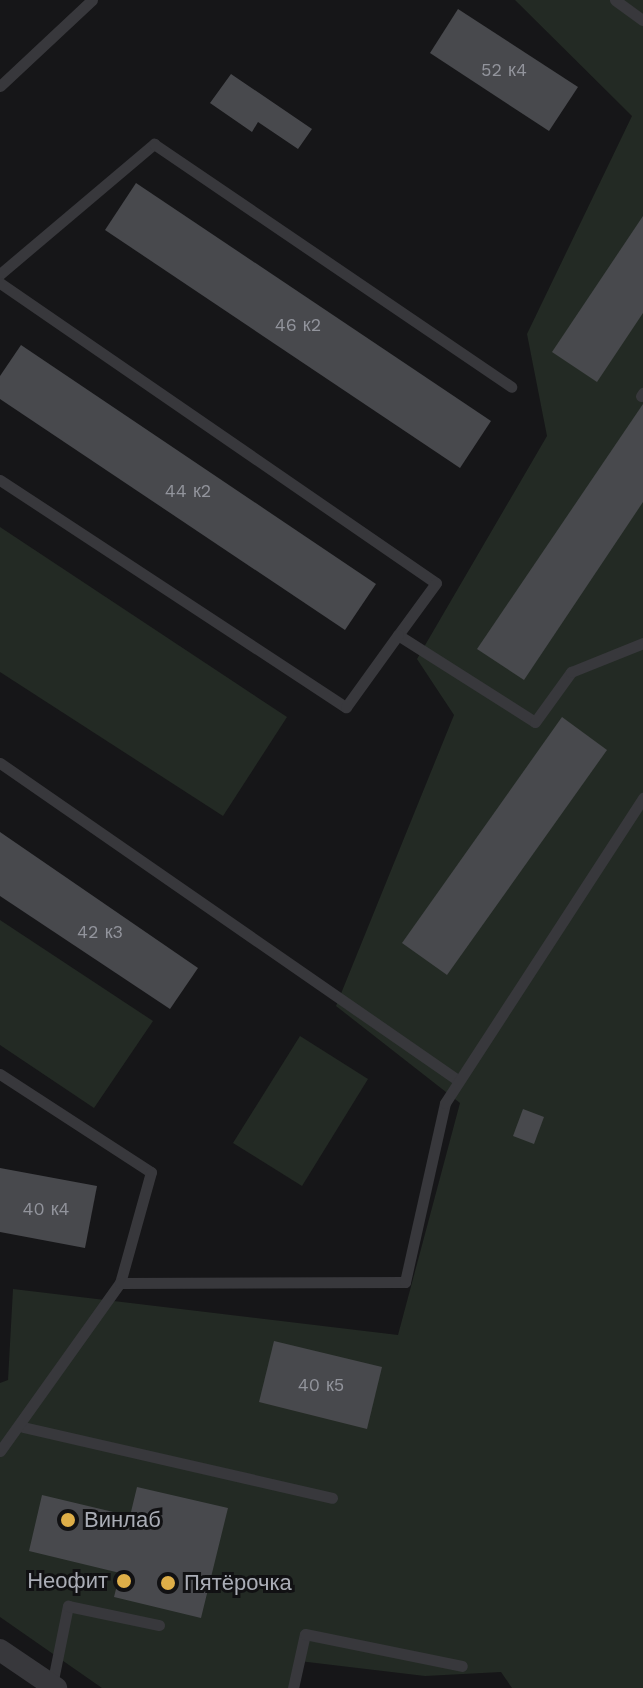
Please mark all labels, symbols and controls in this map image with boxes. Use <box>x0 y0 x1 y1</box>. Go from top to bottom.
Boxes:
house number: 52 к4 <box>481 59 527 81</box>
house number: 46 к2 <box>275 314 321 336</box>
house number: 44 к2 <box>165 480 211 502</box>
house number: 42 к3 <box>77 921 123 943</box>
house number: 40 к4 <box>22 1198 70 1220</box>
house number: 40 к5 <box>298 1374 344 1396</box>
place label: Винлаб <box>84 1507 161 1533</box>
marker: Винлаб <box>59 1511 77 1529</box>
place label: Неофит <box>27 1568 108 1594</box>
place label: Пятёрочка <box>184 1570 292 1596</box>
marker: Неофит <box>115 1572 133 1590</box>
marker: Пятёрочка <box>159 1574 177 1592</box>

